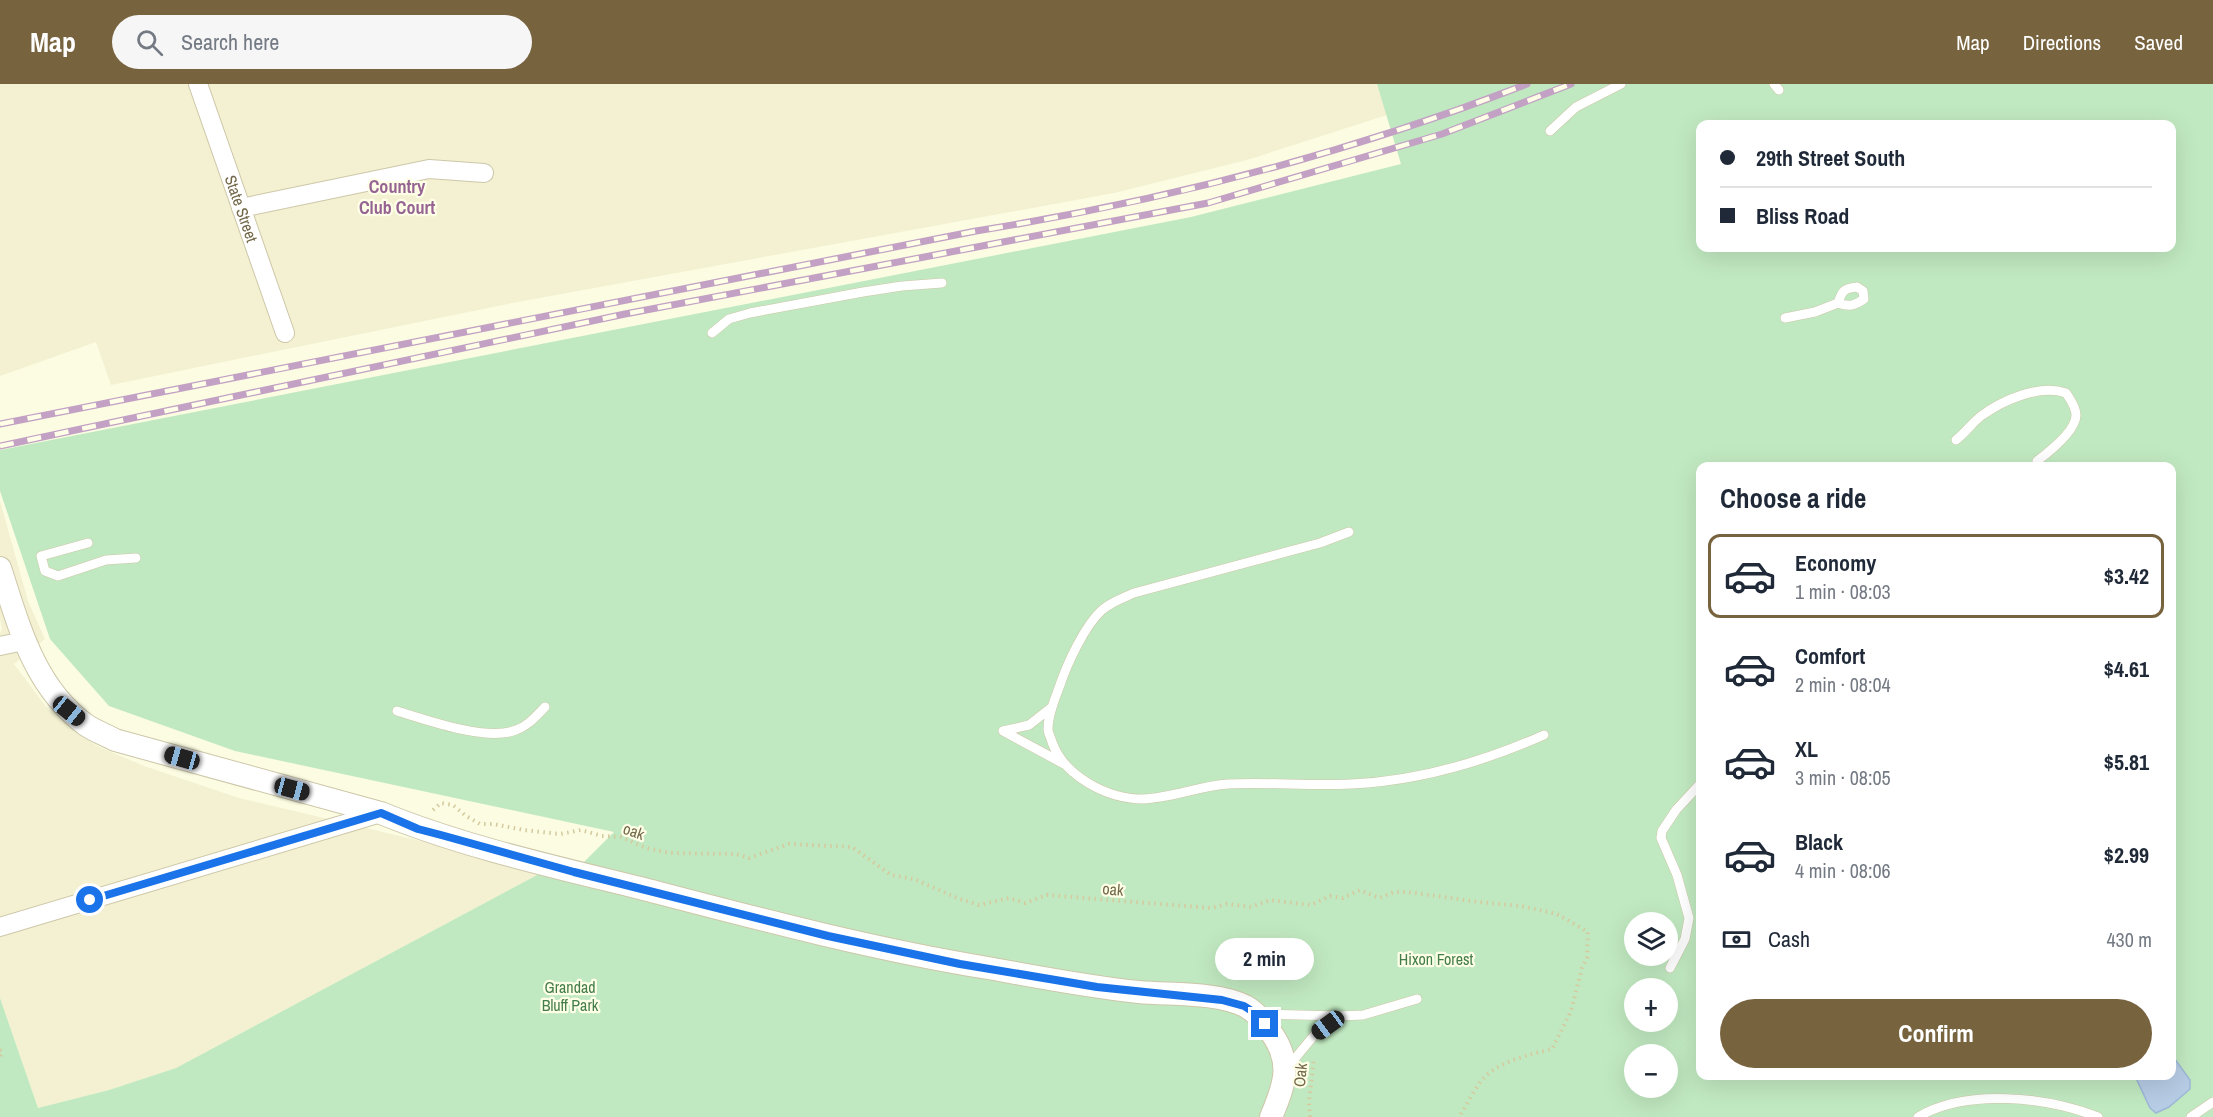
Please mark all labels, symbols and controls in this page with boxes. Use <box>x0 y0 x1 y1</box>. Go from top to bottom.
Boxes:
search box <box>112 15 532 69</box>
text: Map <box>30 23 76 61</box>
icon: search <box>133 26 166 59</box>
text: Search here <box>181 27 279 57</box>
text: Map <box>1956 28 1990 57</box>
text: Directions <box>2023 28 2101 57</box>
text: Saved <box>2134 28 2183 57</box>
text: 29th Street South <box>1756 143 1905 173</box>
street label: State Street <box>220 172 263 245</box>
district label: Country Club Court <box>359 174 435 220</box>
text: Bliss Road <box>1756 201 1849 231</box>
text: Choose a ride <box>1720 480 1866 516</box>
text: Economy <box>1795 548 1876 578</box>
icon: car <box>1723 549 1777 603</box>
text: $3.42 <box>2104 561 2149 591</box>
text: 1 min · 08:03 <box>1795 578 1891 605</box>
text: Comfort <box>1795 641 1865 671</box>
icon: car <box>1723 642 1777 696</box>
text: $4.61 <box>2104 654 2149 684</box>
text: 2 min · 08:04 <box>1795 671 1891 698</box>
car <box>49 693 89 729</box>
text: XL <box>1795 734 1818 764</box>
icon: car <box>1723 735 1777 789</box>
car <box>162 744 202 772</box>
text: $5.81 <box>2104 747 2149 777</box>
text: 3 min · 08:05 <box>1795 764 1891 791</box>
car <box>272 776 312 802</box>
street label: oak <box>620 817 648 845</box>
text: Black <box>1795 827 1843 857</box>
icon: car <box>1723 828 1777 882</box>
text: $2.99 <box>2104 840 2149 870</box>
text: 4 min · 08:06 <box>1795 857 1891 884</box>
street label: oak <box>1102 877 1125 901</box>
route start <box>76 886 103 913</box>
map controls <box>1624 912 1678 1098</box>
button: layers <box>1624 912 1678 966</box>
icon: cash <box>1720 923 1753 956</box>
text: Cash <box>1768 924 1810 954</box>
text: 430 m <box>2106 926 2152 953</box>
callout: 2 min <box>1216 937 1314 979</box>
text: 2 min <box>1243 945 1286 972</box>
park label: Hixon Forest <box>1399 948 1474 970</box>
park label: Grandad Bluff Park <box>542 976 599 1016</box>
button: + <box>1624 978 1678 1032</box>
button: Confirm <box>1720 999 2152 1068</box>
car <box>1308 1007 1348 1043</box>
route end <box>1251 1010 1278 1037</box>
button: − <box>1624 1044 1678 1098</box>
street label: Oak <box>1288 1061 1312 1088</box>

